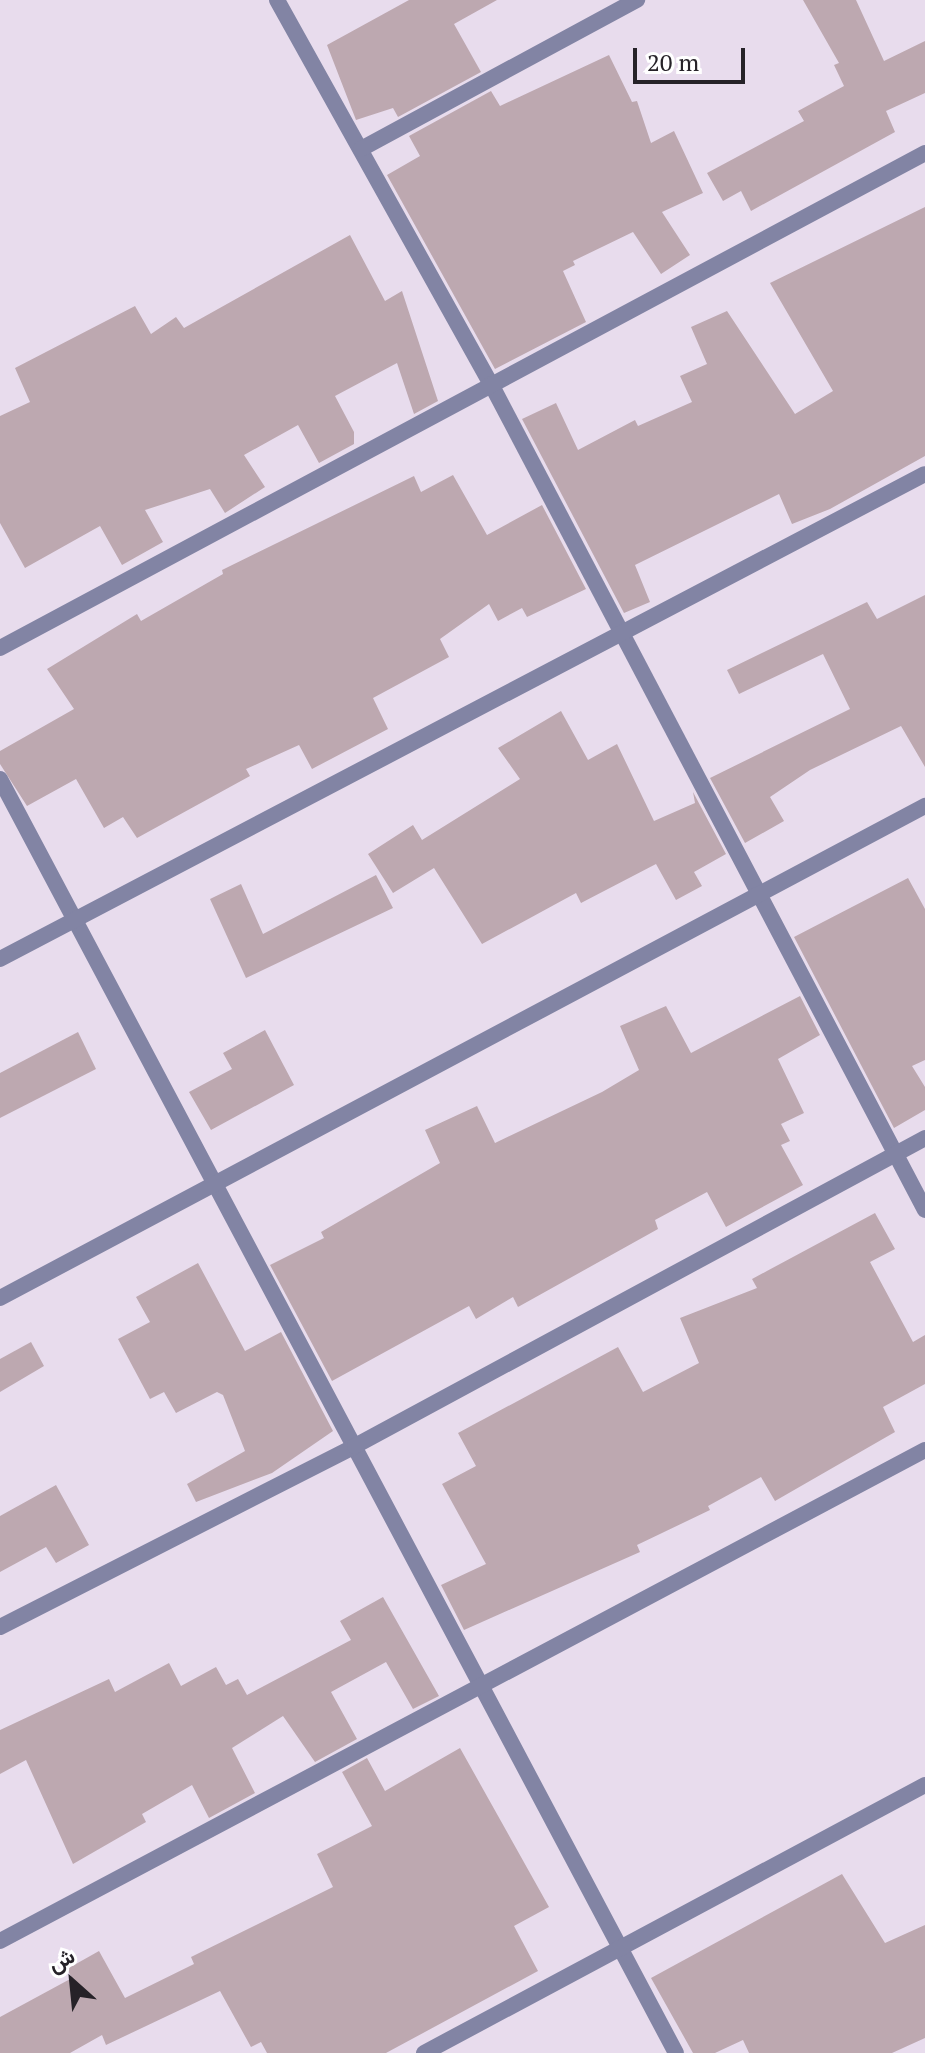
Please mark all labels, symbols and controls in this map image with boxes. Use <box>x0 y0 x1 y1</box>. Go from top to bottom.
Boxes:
scale bar <box>637 32 749 82</box>
text: 20 m <box>647 46 699 78</box>
text: ش <box>43 1940 79 1978</box>
north arrow <box>32 1941 112 2021</box>

